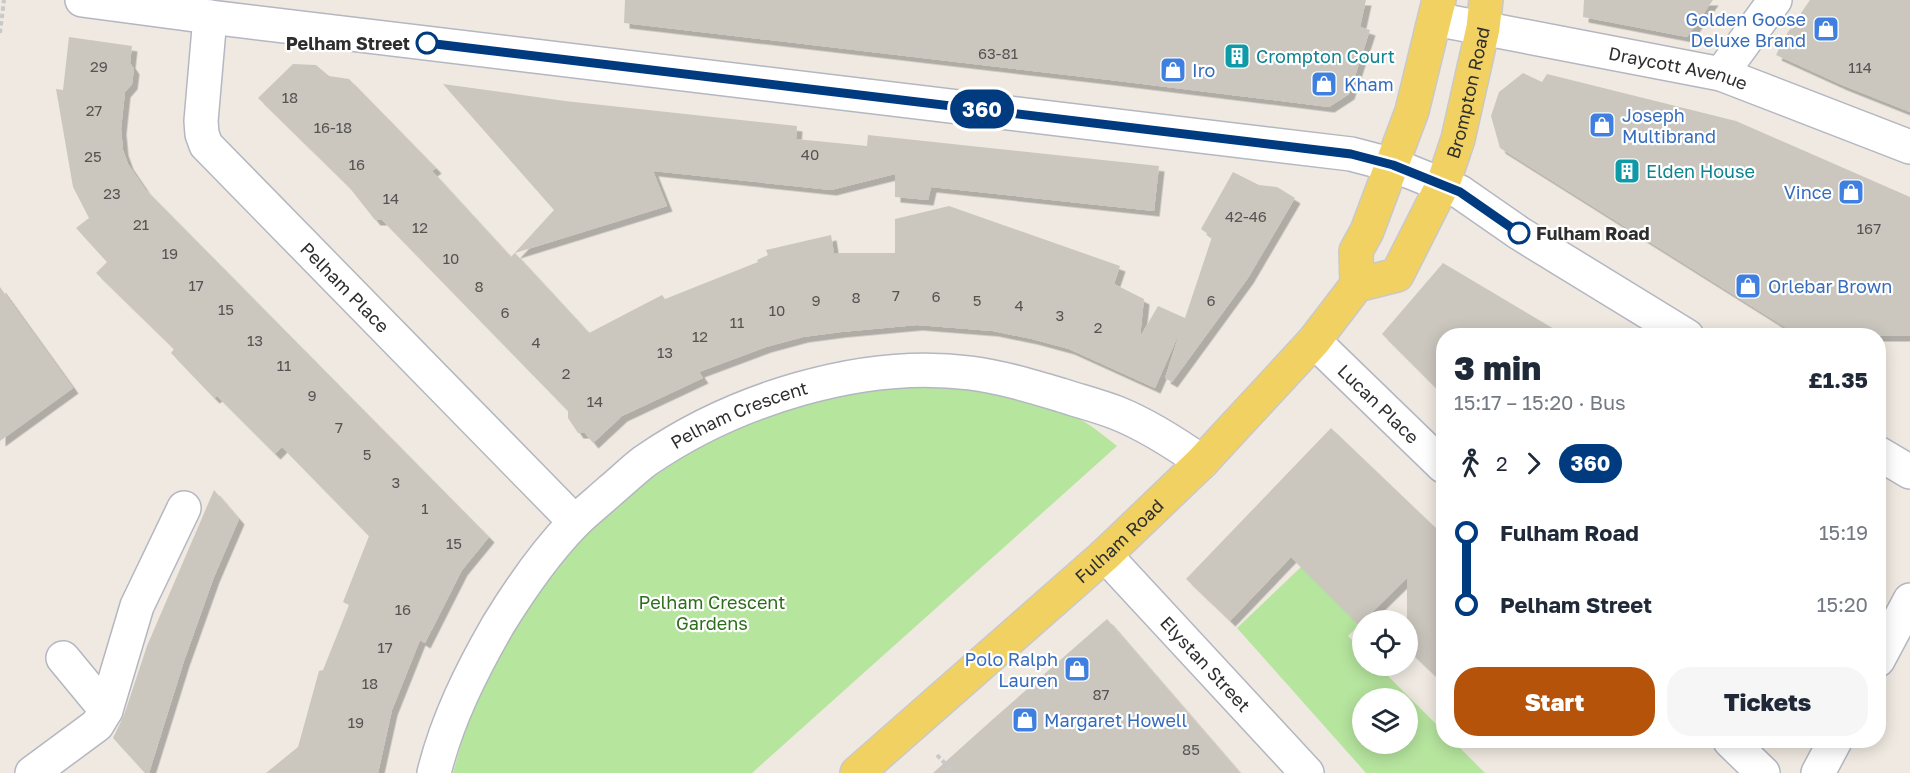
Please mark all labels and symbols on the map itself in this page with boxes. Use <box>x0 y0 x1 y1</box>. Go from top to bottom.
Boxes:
place label: Golden Goose Deluxe Brand <box>1686 8 1806 51</box>
shop icon: Golden Goose Deluxe Brand <box>1811 14 1841 44</box>
street label: Brompton Road <box>1441 25 1494 161</box>
place label: Pelham Street <box>286 32 410 54</box>
marker: Pelham Street <box>416 32 438 54</box>
building icon: Crompton Court <box>1222 41 1252 71</box>
street label: Draycott Avenue <box>1607 42 1751 94</box>
house number: 63-81 <box>978 44 1018 62</box>
place label: Crompton Court <box>1256 45 1395 67</box>
shop icon: Iro <box>1158 55 1188 85</box>
house number: 29 <box>90 57 108 75</box>
house number: 114 <box>1848 58 1872 76</box>
place label: Iro <box>1192 59 1215 81</box>
shop icon: Kham <box>1309 69 1339 99</box>
place label: Kham <box>1344 73 1394 95</box>
house number: 18 <box>282 88 298 106</box>
line badge: 360 <box>948 90 1016 128</box>
house number: 27 <box>86 101 102 119</box>
place label: Joseph Multibrand <box>1622 104 1716 147</box>
shop icon: Joseph Multibrand <box>1587 110 1617 140</box>
house number: 16-18 <box>314 118 352 136</box>
house number: 40 <box>801 145 819 163</box>
house number: 25 <box>84 147 102 165</box>
house number: 16 <box>349 155 365 173</box>
building icon: Elden House <box>1612 156 1642 186</box>
place label: Elden House <box>1646 160 1755 182</box>
shop icon: Vince <box>1836 177 1866 207</box>
place label: Vince <box>1784 181 1832 203</box>
house number: 23 <box>103 184 121 202</box>
house number: 14 <box>383 189 399 207</box>
house number: 42-46 <box>1225 207 1267 225</box>
house number: 21 <box>133 215 149 233</box>
house number: 12 <box>412 218 428 236</box>
house number: 167 <box>1857 219 1881 237</box>
marker: Fulham Road <box>1508 222 1530 244</box>
place label: Fulham Road <box>1536 222 1650 244</box>
street label: Pelham Place <box>296 237 394 337</box>
house number: 19 <box>162 244 178 262</box>
house number: 10 <box>443 249 459 267</box>
shop icon: Orlebar Brown <box>1733 271 1763 301</box>
place label: Orlebar Brown <box>1768 275 1892 297</box>
house number: 17 <box>188 276 204 294</box>
house number: 8 <box>474 277 484 295</box>
house number: 7 <box>892 286 900 304</box>
house number: 6 <box>931 287 941 305</box>
house number: 8 <box>851 288 861 306</box>
house number: 9 <box>811 291 821 309</box>
house number: 5 <box>973 291 981 309</box>
house number: 6 <box>1206 291 1216 309</box>
house number: 4 <box>1014 296 1024 314</box>
house number: 15 <box>218 300 234 318</box>
house number: 10 <box>769 301 785 319</box>
house number: 6 <box>500 303 510 321</box>
house number: 3 <box>1056 306 1064 324</box>
house number: 11 <box>730 313 744 331</box>
house number: 2 <box>1094 318 1102 336</box>
house number: 12 <box>692 327 708 345</box>
house number: 13 <box>247 331 263 349</box>
house number: 4 <box>531 333 541 351</box>
house number: 13 <box>657 343 673 361</box>
house number: 11 <box>277 356 291 374</box>
street label: Lucan Place <box>1334 359 1424 448</box>
house number: 2 <box>562 364 570 382</box>
street label: Pelham Crescent <box>666 376 810 453</box>
house number: 9 <box>307 386 317 404</box>
house number: 14 <box>587 392 603 410</box>
house number: 7 <box>335 418 343 436</box>
house number: 5 <box>363 445 371 463</box>
house number: 3 <box>392 473 400 491</box>
street label: Fulham Road <box>1070 494 1168 588</box>
house number: 1 <box>421 499 429 517</box>
house number: 15 <box>446 534 462 552</box>
park label: Pelham Crescent Gardens <box>639 591 785 634</box>
house number: 16 <box>395 600 411 618</box>
street label: Elystan Street <box>1156 611 1255 716</box>
house number: 17 <box>377 638 393 656</box>
place label: Polo Ralph Lauren <box>965 648 1058 691</box>
shop icon: Polo Ralph Lauren <box>1062 654 1092 684</box>
house number: 18 <box>362 674 378 692</box>
house number: 87 <box>1092 685 1110 703</box>
shop icon: Margaret Howell <box>1010 705 1040 735</box>
place label: Margaret Howell <box>1044 709 1188 731</box>
house number: 19 <box>348 713 364 731</box>
house number: 85 <box>1182 740 1200 758</box>

